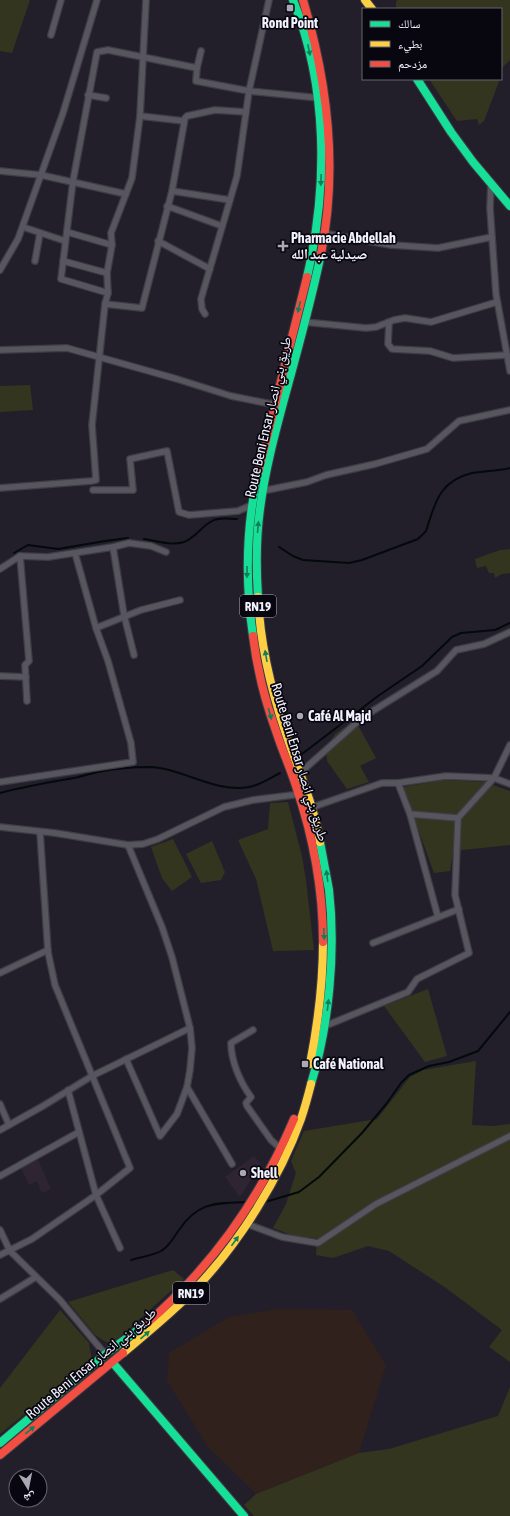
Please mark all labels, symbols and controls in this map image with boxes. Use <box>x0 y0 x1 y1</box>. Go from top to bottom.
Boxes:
marker: Rond Point <box>285 3 295 13</box>
legend <box>362 8 502 80</box>
place label: Rond Point <box>262 15 318 31</box>
text: سالك <box>398 17 420 31</box>
text: بطيء <box>398 37 422 54</box>
one-way arrow <box>306 44 312 57</box>
text: مزدحم <box>398 57 427 72</box>
one-way arrow <box>318 174 325 186</box>
place label: Pharmacie Abdellah صيدلية عبد الله <box>291 230 396 263</box>
marker: Pharmacie Abdellah صيدلية عبد الله <box>278 241 288 251</box>
one-way arrow <box>296 302 302 314</box>
street label: Route Beni Ensar طريق بني انصار <box>242 335 298 500</box>
one-way arrow <box>255 521 262 533</box>
one-way arrow <box>244 566 250 579</box>
road number: RN19 <box>240 595 276 617</box>
one-way arrow <box>263 650 269 663</box>
street label: Route Beni Ensar طريق بني انصار <box>265 681 332 844</box>
one-way arrow <box>267 708 273 720</box>
place label: Café Al Majd <box>308 708 372 724</box>
marker: Café Al Majd <box>295 711 305 721</box>
one-way arrow <box>324 870 330 882</box>
one-way arrow <box>321 928 328 940</box>
one-way arrow <box>325 999 331 1011</box>
place label: Café National <box>313 1056 384 1072</box>
marker: Café National <box>300 1059 310 1069</box>
place label: Shell <box>251 1165 278 1181</box>
marker: Shell <box>238 1168 248 1178</box>
one-way arrow <box>231 1236 239 1247</box>
road number: RN19 <box>173 1282 209 1304</box>
street label: Route Beni Ensar طريق بني انصار <box>23 1304 162 1425</box>
one-way arrow <box>140 1330 150 1339</box>
one-way arrow <box>25 1426 36 1435</box>
north arrow <box>8 1468 48 1508</box>
text: ش <box>22 1489 37 1505</box>

